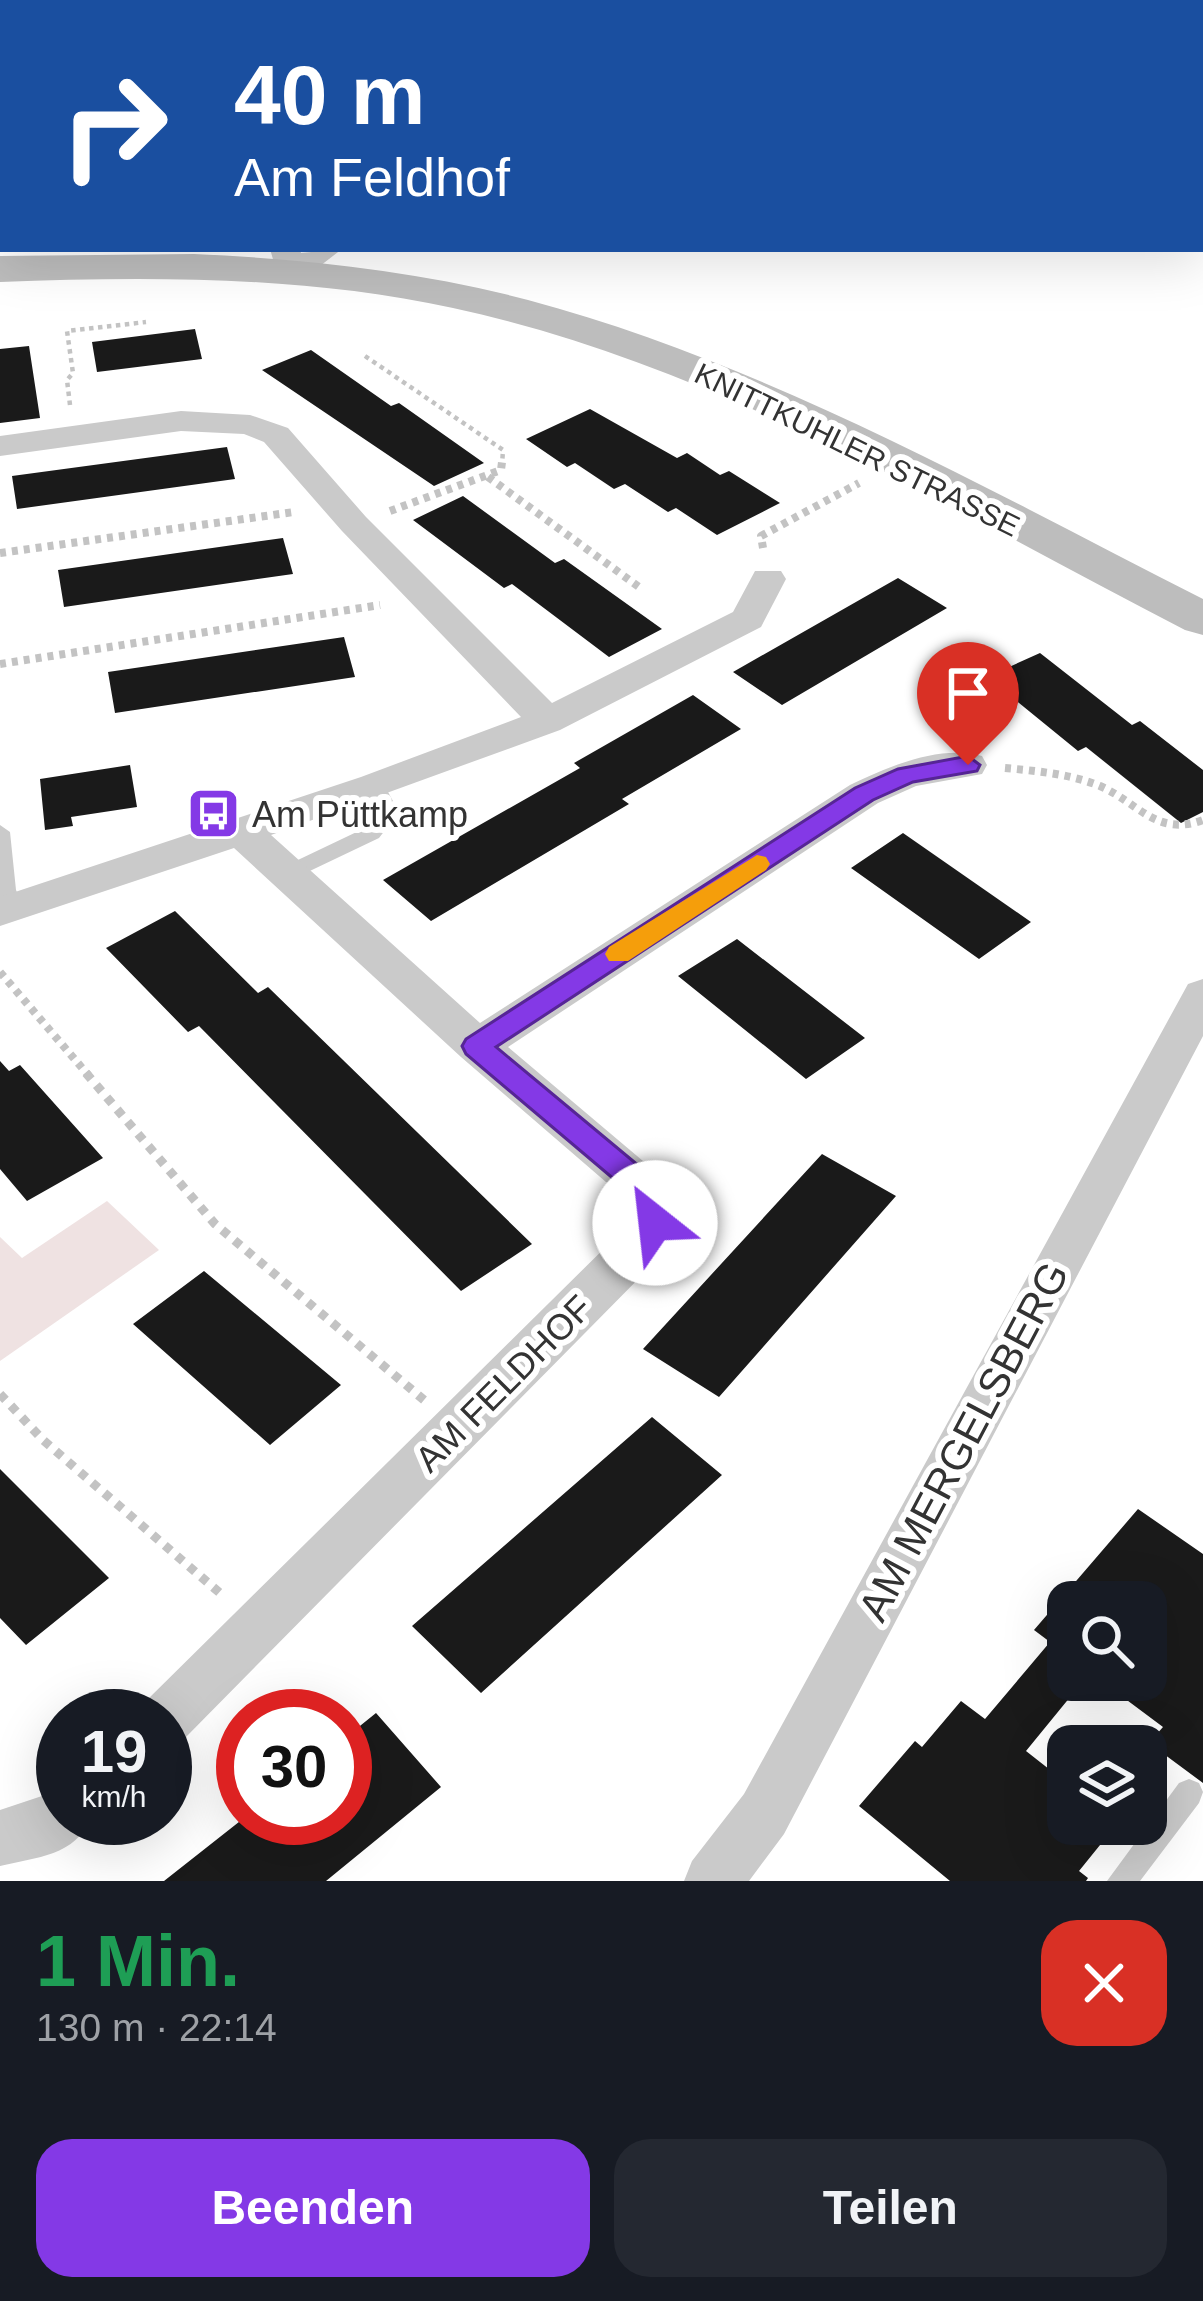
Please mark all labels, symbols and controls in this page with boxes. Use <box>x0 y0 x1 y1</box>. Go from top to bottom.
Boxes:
icon: right <box>36 48 192 204</box>
text: 40 m <box>234 48 425 142</box>
text: Am Feldhof <box>234 147 510 207</box>
street label: KNITTKUHLER STRASSE <box>690 357 1025 543</box>
pin <box>917 642 1019 765</box>
icon: arrive <box>935 660 1001 726</box>
bus stop icon: Am Püttkamp <box>185 786 241 842</box>
place label: Am Püttkamp <box>252 794 468 835</box>
position arrow <box>592 1160 718 1286</box>
street label: AM MERGELSBERG <box>849 1254 1078 1628</box>
street label: AM FELDHOF <box>407 1287 600 1480</box>
map controls <box>1047 1581 1167 1845</box>
button: search <box>1047 1581 1167 1701</box>
speed limit sign: 30 <box>216 1689 372 1845</box>
text: 19 <box>81 1718 147 1785</box>
button: layers <box>1047 1725 1167 1845</box>
text: km/h <box>81 1780 147 1813</box>
button: close <box>1041 1920 1167 2046</box>
text: 1 Min. <box>36 1921 240 2001</box>
text: 130 m · 22:14 <box>36 2006 277 2049</box>
button: Beenden <box>36 2139 590 2277</box>
button: Teilen <box>614 2139 1167 2277</box>

